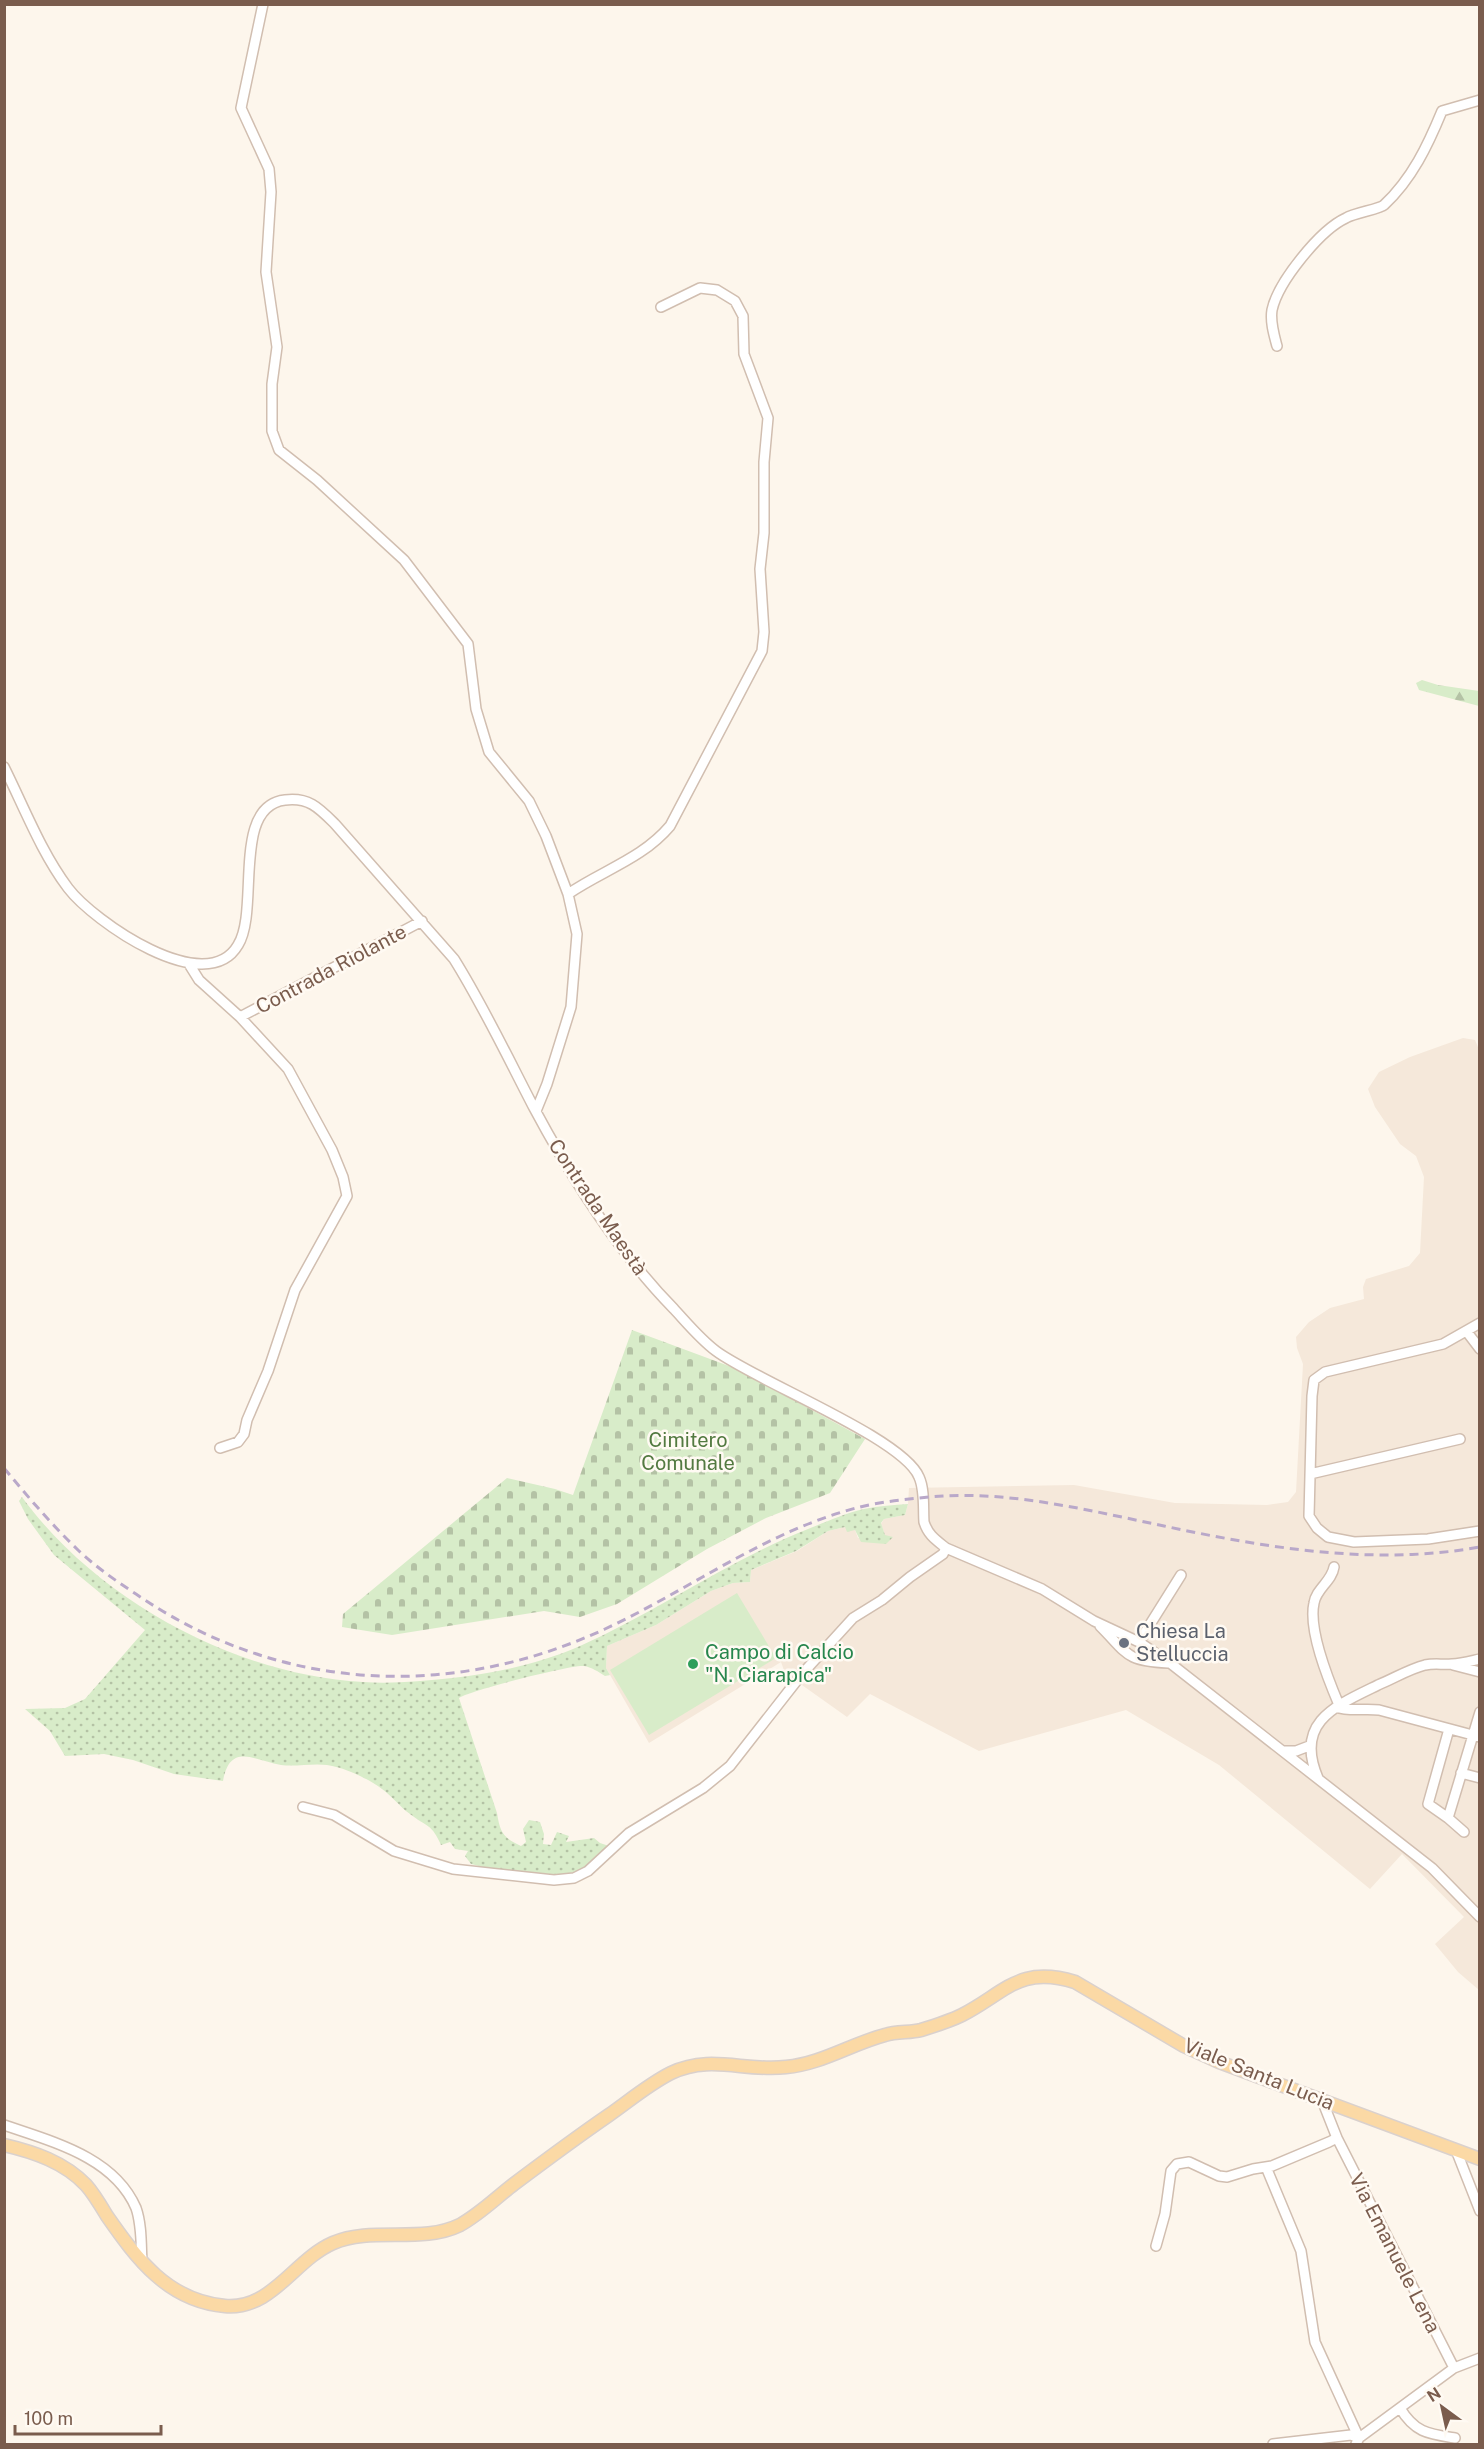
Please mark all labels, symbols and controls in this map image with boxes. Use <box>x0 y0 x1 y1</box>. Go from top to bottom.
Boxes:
street label: Contrada Riolante <box>252 919 410 1019</box>
street label: Contrada Maestà <box>544 1134 652 1280</box>
park label: Cimitero Comunale <box>641 1428 735 1475</box>
place label: Chiesa La Stelluccia <box>1136 1619 1229 1666</box>
marker: Chiesa La Stelluccia <box>1117 1636 1131 1650</box>
place label: Campo di Calcio "N. Ciarapica" <box>705 1640 854 1687</box>
marker: Campo di Calcio "N. Ciarapica" <box>686 1657 700 1671</box>
street label: Viale Santa Lucia <box>1180 2033 1338 2115</box>
street label: Via Emanuele Lena <box>1344 2169 1446 2337</box>
north arrow <box>1412 2377 1472 2437</box>
text: N <box>1424 2383 1445 2406</box>
scale bar <box>15 2398 160 2436</box>
text: 100 m <box>24 2408 73 2429</box>

